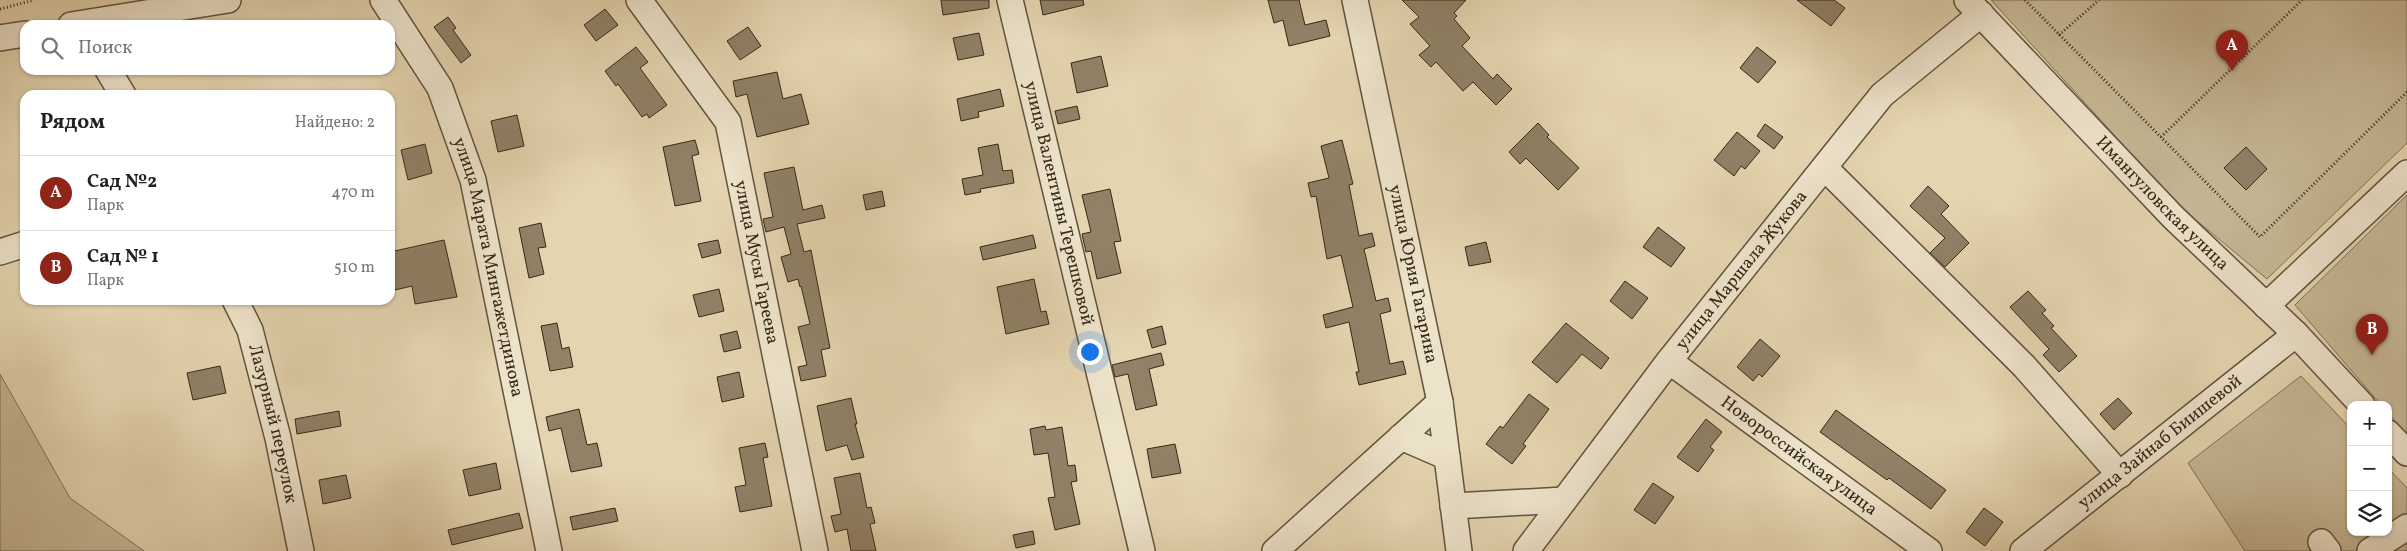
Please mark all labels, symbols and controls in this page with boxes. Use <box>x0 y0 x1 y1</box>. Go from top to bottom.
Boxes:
search box <box>20 20 395 75</box>
pin: A <box>2216 30 2248 71</box>
icon: search <box>38 34 66 62</box>
text: Поиск <box>78 35 132 61</box>
street label: улица Валентины Терешковой <box>1017 79 1100 328</box>
text: Рядом <box>40 108 105 137</box>
text: Найдено: 2 <box>295 112 375 134</box>
street label: Имангуловская улица <box>2090 130 2235 276</box>
street label: улица Марата Мингажетдинова <box>446 134 530 399</box>
text: Сад №2 <box>87 169 157 195</box>
street label: улица Мусы Гареева <box>728 178 785 346</box>
text: A <box>50 182 62 204</box>
text: 470 m <box>331 182 375 204</box>
street label: улица Юрия Гагарина <box>1382 182 1444 366</box>
street label: улица Маршала Жукова <box>1670 185 1813 356</box>
text: Парк <box>87 195 124 217</box>
text: Сад № 1 <box>87 244 159 270</box>
text: B <box>51 257 61 279</box>
text: 510 m <box>334 257 375 279</box>
text: Парк <box>87 270 124 292</box>
pin: B <box>2356 314 2388 355</box>
your location <box>1077 339 1103 365</box>
street label: Лазурный переулок <box>242 341 304 506</box>
street label: улица Зайнаб Биишевой <box>2073 369 2247 515</box>
street label: Новороссийская улица <box>1715 390 1883 522</box>
map controls <box>2347 401 2392 536</box>
button: + <box>2347 401 2392 446</box>
button: − <box>2347 446 2392 491</box>
button: layers <box>2347 491 2392 536</box>

